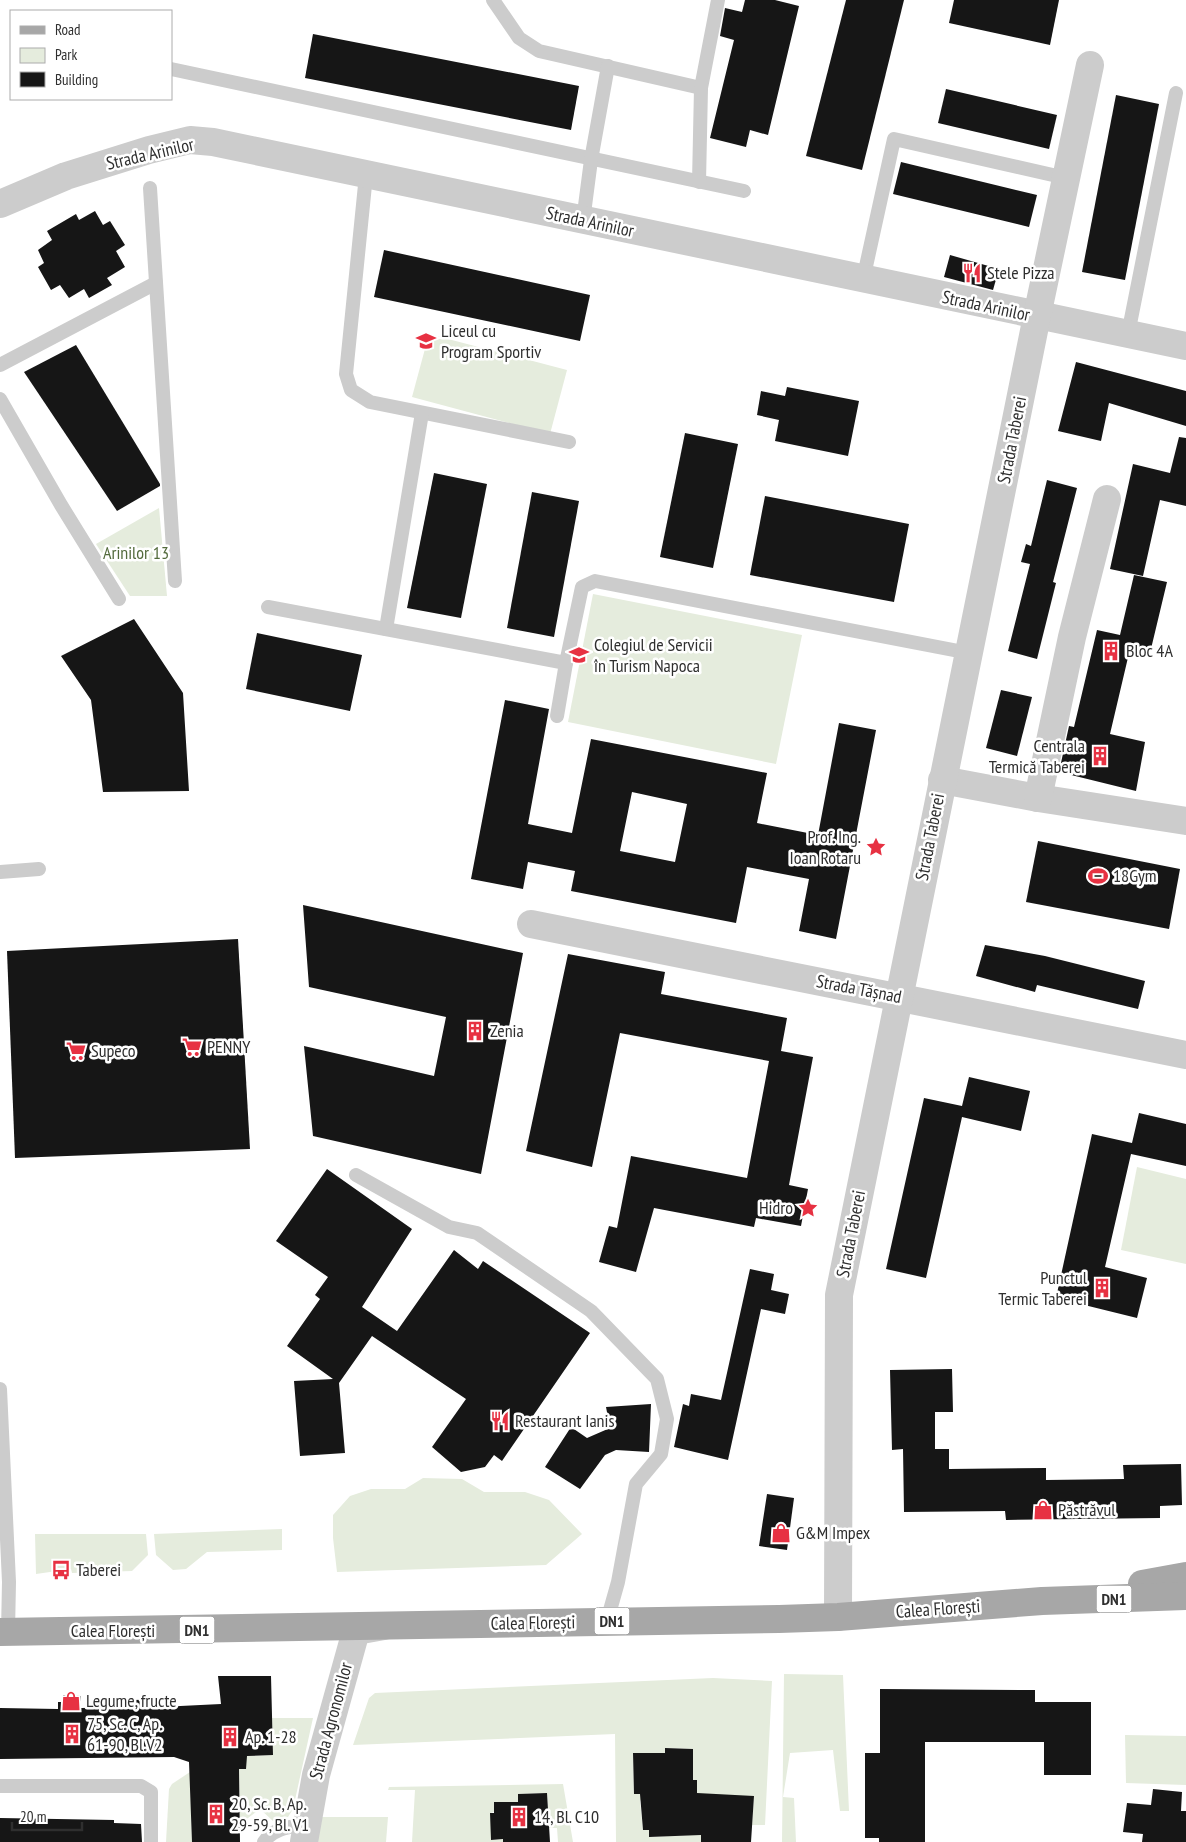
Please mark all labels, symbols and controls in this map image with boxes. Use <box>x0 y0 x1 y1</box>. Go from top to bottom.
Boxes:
legend <box>10 10 172 100</box>
text: Road <box>55 20 81 39</box>
text: Park <box>55 45 77 64</box>
text: Building <box>55 70 98 89</box>
street label: Strada Arinilor <box>104 132 196 175</box>
street label: Strada Arinilor <box>544 201 636 242</box>
place label: Stele Pizza <box>987 261 1055 284</box>
restaurant icon: Stele Pizza <box>961 262 983 284</box>
street label: Strada Arinilor <box>940 285 1032 326</box>
place label: Liceul cu Program Sportiv <box>441 319 541 363</box>
school or university icon: Liceul cu Program Sportiv <box>415 330 437 352</box>
street label: Strada Taberei <box>992 394 1031 485</box>
park label: Arinilor 13 <box>103 541 169 564</box>
place label: Colegiul de Servicii în Turism Napoca <box>593 633 713 677</box>
place label: Bloc 4A <box>1126 639 1173 662</box>
building icon: Bloc 4A <box>1100 640 1122 662</box>
school or university icon: Colegiul de Servicii în Turism Napoca <box>568 644 590 666</box>
place label: Centrala Termică Taberei <box>989 734 1085 778</box>
building icon: Centrala Termică Taberei <box>1089 745 1111 767</box>
street label: Strada Taberei <box>910 791 949 882</box>
place label: Prof. Ing. Ioan Rotaru <box>790 825 861 869</box>
place icon: Prof. Ing. Ioan Rotaru <box>865 836 887 858</box>
place label: 18Gym <box>1113 864 1157 887</box>
sports icon: 18Gym <box>1087 865 1109 887</box>
street label: Strada Tășnad <box>815 969 904 1008</box>
place label: Zenia <box>490 1019 524 1042</box>
building icon: Zenia <box>464 1020 486 1042</box>
place label: PENNY <box>207 1035 251 1058</box>
supermarket icon: PENNY <box>181 1036 203 1058</box>
place label: Supeco <box>91 1039 136 1062</box>
supermarket icon: Supeco <box>65 1040 87 1062</box>
street label: Strada Taberei <box>831 1188 870 1279</box>
place label: Hidro <box>759 1196 793 1219</box>
place icon: Hidro <box>797 1197 819 1219</box>
place label: Punctul Termic Taberei <box>998 1266 1088 1310</box>
building icon: Punctul Termic Taberei <box>1091 1277 1113 1299</box>
place label: Restaurant Ianis <box>515 1409 615 1432</box>
restaurant icon: Restaurant Ianis <box>489 1410 511 1432</box>
place label: Păstrăvul <box>1058 1498 1116 1521</box>
shop icon: Păstrăvul <box>1032 1499 1054 1521</box>
place label: G&M Impex <box>796 1521 871 1544</box>
shop icon: G&M Impex <box>770 1522 792 1544</box>
place label: Taberei <box>76 1558 121 1581</box>
bus stop icon: Taberei <box>50 1559 72 1581</box>
road number: DN1 <box>1096 1586 1132 1612</box>
street label: Calea Florești <box>895 1594 981 1623</box>
road number: DN1 <box>594 1608 630 1634</box>
street label: Calea Florești <box>491 1610 575 1635</box>
road number: DN1 <box>180 1616 214 1644</box>
street label: Calea Florești <box>71 1619 155 1642</box>
street label: Strada Agronomilor <box>304 1660 357 1782</box>
place label: Legume, fructe <box>86 1689 177 1712</box>
shop icon: Legume, fructe <box>60 1690 82 1712</box>
place label: 75, Sc. C, Ap. 61-90, Bl.V2 <box>87 1712 163 1756</box>
building icon: 75, Sc. C, Ap. 61-90, Bl.V2 <box>61 1723 83 1745</box>
place label: Ap. 1-28 <box>245 1725 297 1748</box>
building icon: Ap. 1-28 <box>219 1726 241 1748</box>
place label: 20, Sc. B, Ap. 29-59, Bl. V1 <box>231 1792 309 1836</box>
scale bar <box>12 1800 82 1832</box>
building icon: 20, Sc. B, Ap. 29-59, Bl. V1 <box>205 1803 227 1825</box>
place label: 14, Bl. C10 <box>534 1805 599 1828</box>
building icon: 14, Bl. C10 <box>508 1806 530 1828</box>
text: 20 m <box>20 1807 46 1826</box>

